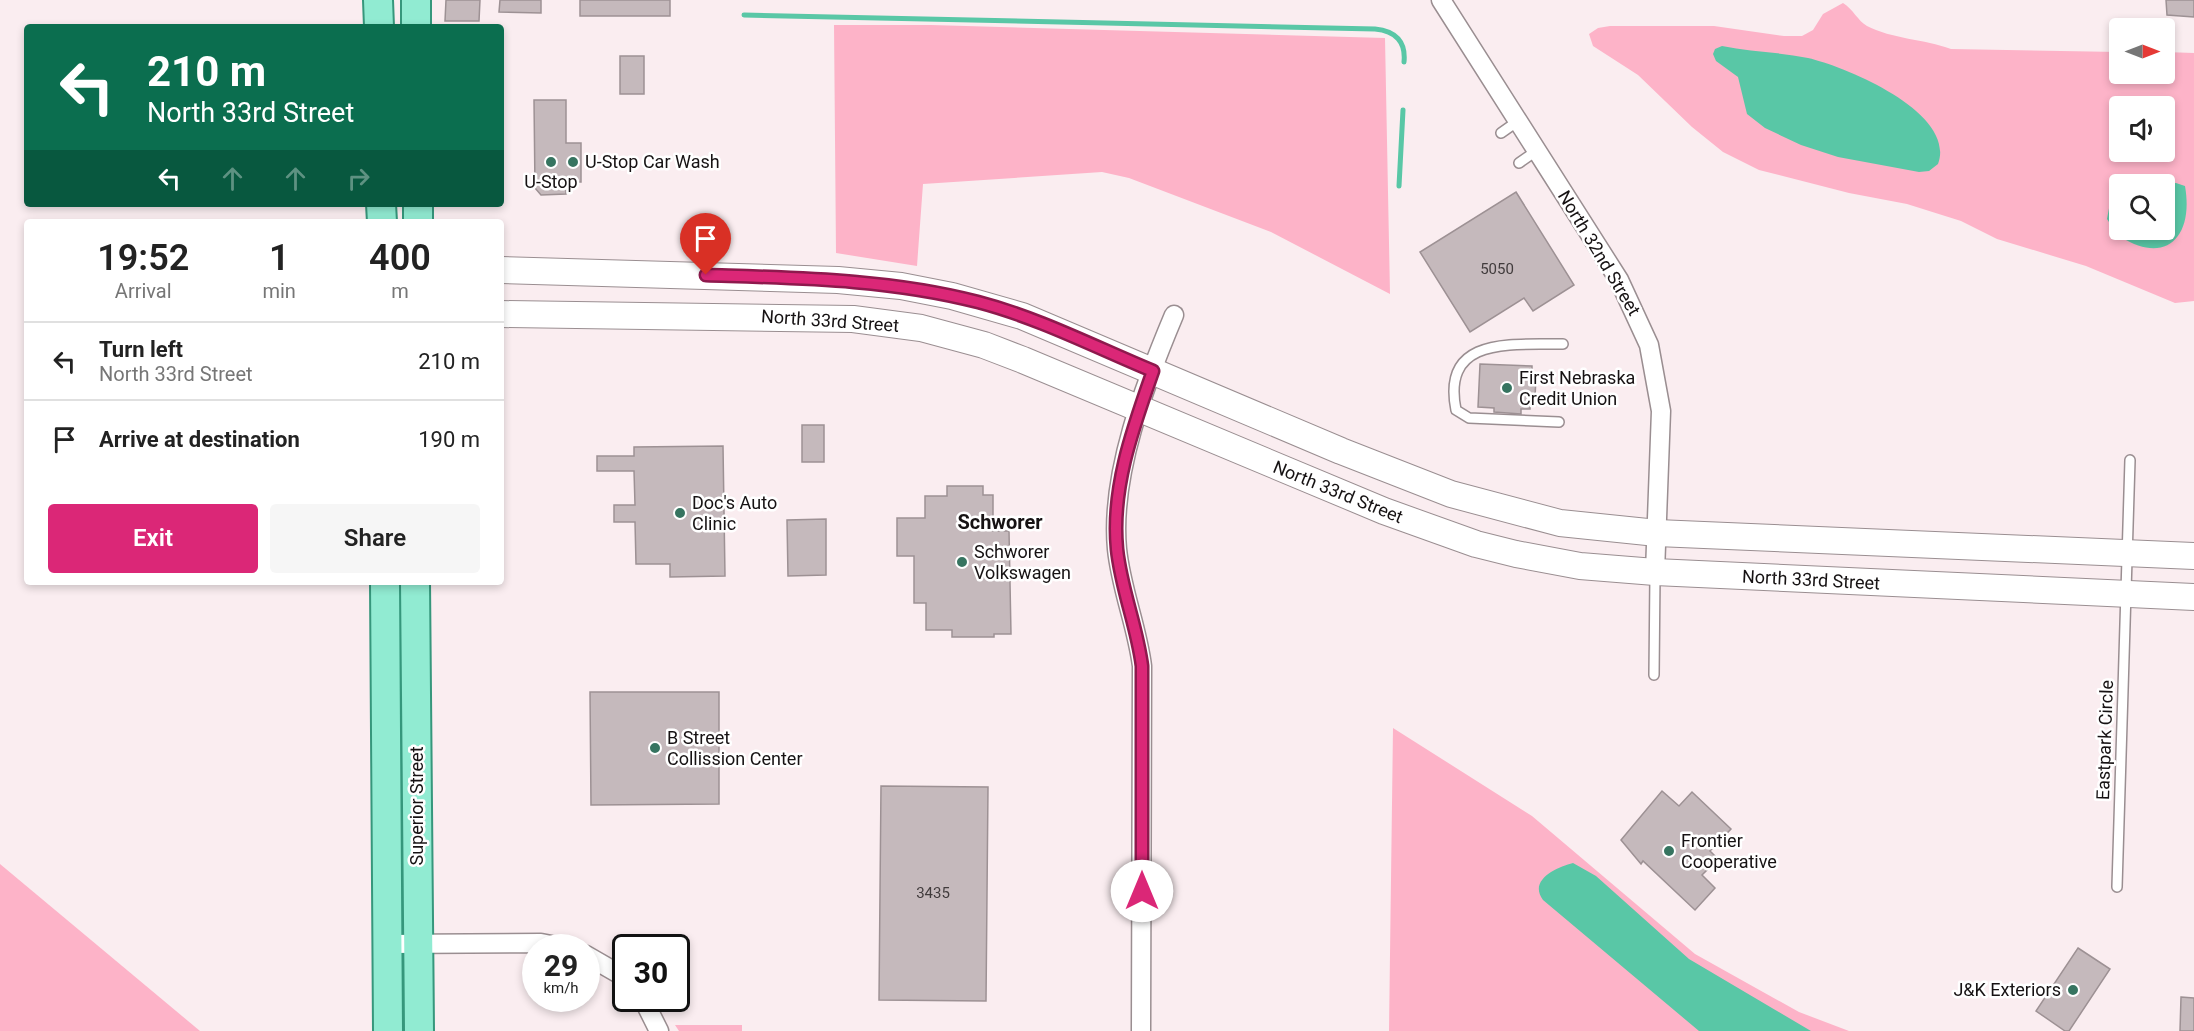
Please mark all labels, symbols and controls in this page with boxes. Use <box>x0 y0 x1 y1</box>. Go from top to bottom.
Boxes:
north arrow <box>2109 18 2175 84</box>
map controls <box>2109 18 2175 240</box>
text: 210 m <box>147 47 266 96</box>
icon: left <box>48 48 126 126</box>
button: sound <box>2109 96 2175 162</box>
text: North 33rd Street <box>147 97 354 129</box>
place label: U-Stop Car Wash <box>585 151 720 172</box>
marker: U-Stop <box>544 155 558 169</box>
marker: U-Stop Car Wash <box>566 155 580 169</box>
icon: left <box>153 162 186 195</box>
icon: ahead <box>216 162 249 195</box>
icon: ahead <box>279 162 312 195</box>
icon: right <box>342 162 375 195</box>
place label: U-Stop <box>524 171 578 192</box>
button: search <box>2109 174 2175 240</box>
street label: North 32nd Street <box>1554 186 1645 319</box>
pin <box>680 213 731 275</box>
icon: arrive <box>689 222 722 255</box>
text: 19:52 <box>97 237 189 279</box>
text: 1 <box>269 237 289 279</box>
text: 400 <box>369 237 431 279</box>
house number: 5050 <box>1480 260 1514 278</box>
text: Arrival <box>115 279 172 303</box>
text: min <box>262 279 296 303</box>
text: m <box>391 279 409 303</box>
street label: North 33rd Street <box>760 305 900 336</box>
text: Turn left <box>99 337 183 362</box>
icon: left <box>48 345 81 378</box>
text: 210 m <box>418 349 480 374</box>
text: North 33rd Street <box>99 362 253 386</box>
place label: First Nebraska Credit Union <box>1519 367 1635 409</box>
marker: First Nebraska Credit Union <box>1500 381 1514 395</box>
icon: arrive <box>48 423 81 456</box>
text: Arrive at destination <box>99 427 300 452</box>
text: 190 m <box>418 427 480 452</box>
street label: North 33rd Street <box>1270 456 1406 527</box>
place label: Doc's Auto Clinic <box>692 492 777 534</box>
button: Exit <box>48 504 258 573</box>
button: Share <box>270 504 480 573</box>
marker: Doc's Auto Clinic <box>673 506 687 520</box>
district label: Schworer <box>957 510 1043 534</box>
place label: Schworer Volkswagen <box>974 541 1071 583</box>
marker: Schworer Volkswagen <box>955 555 969 569</box>
street label: North 33rd Street <box>1741 565 1881 594</box>
street label: Eastpark Circle <box>2092 680 2117 800</box>
place label: B Street Collission Center <box>667 727 802 769</box>
marker: B Street Collission Center <box>648 741 662 755</box>
street label: Superior Street <box>406 746 427 866</box>
place label: Frontier Cooperative <box>1681 830 1777 872</box>
marker: Frontier Cooperative <box>1662 844 1676 858</box>
position arrow <box>1110 859 1174 923</box>
house number: 3435 <box>916 884 950 902</box>
speed limit sign: 30 <box>612 934 690 1012</box>
text: 29 <box>544 948 578 983</box>
text: km/h <box>543 979 579 997</box>
place label: J&K Exteriors <box>1953 979 2061 1000</box>
marker: J&K Exteriors <box>2066 983 2080 997</box>

